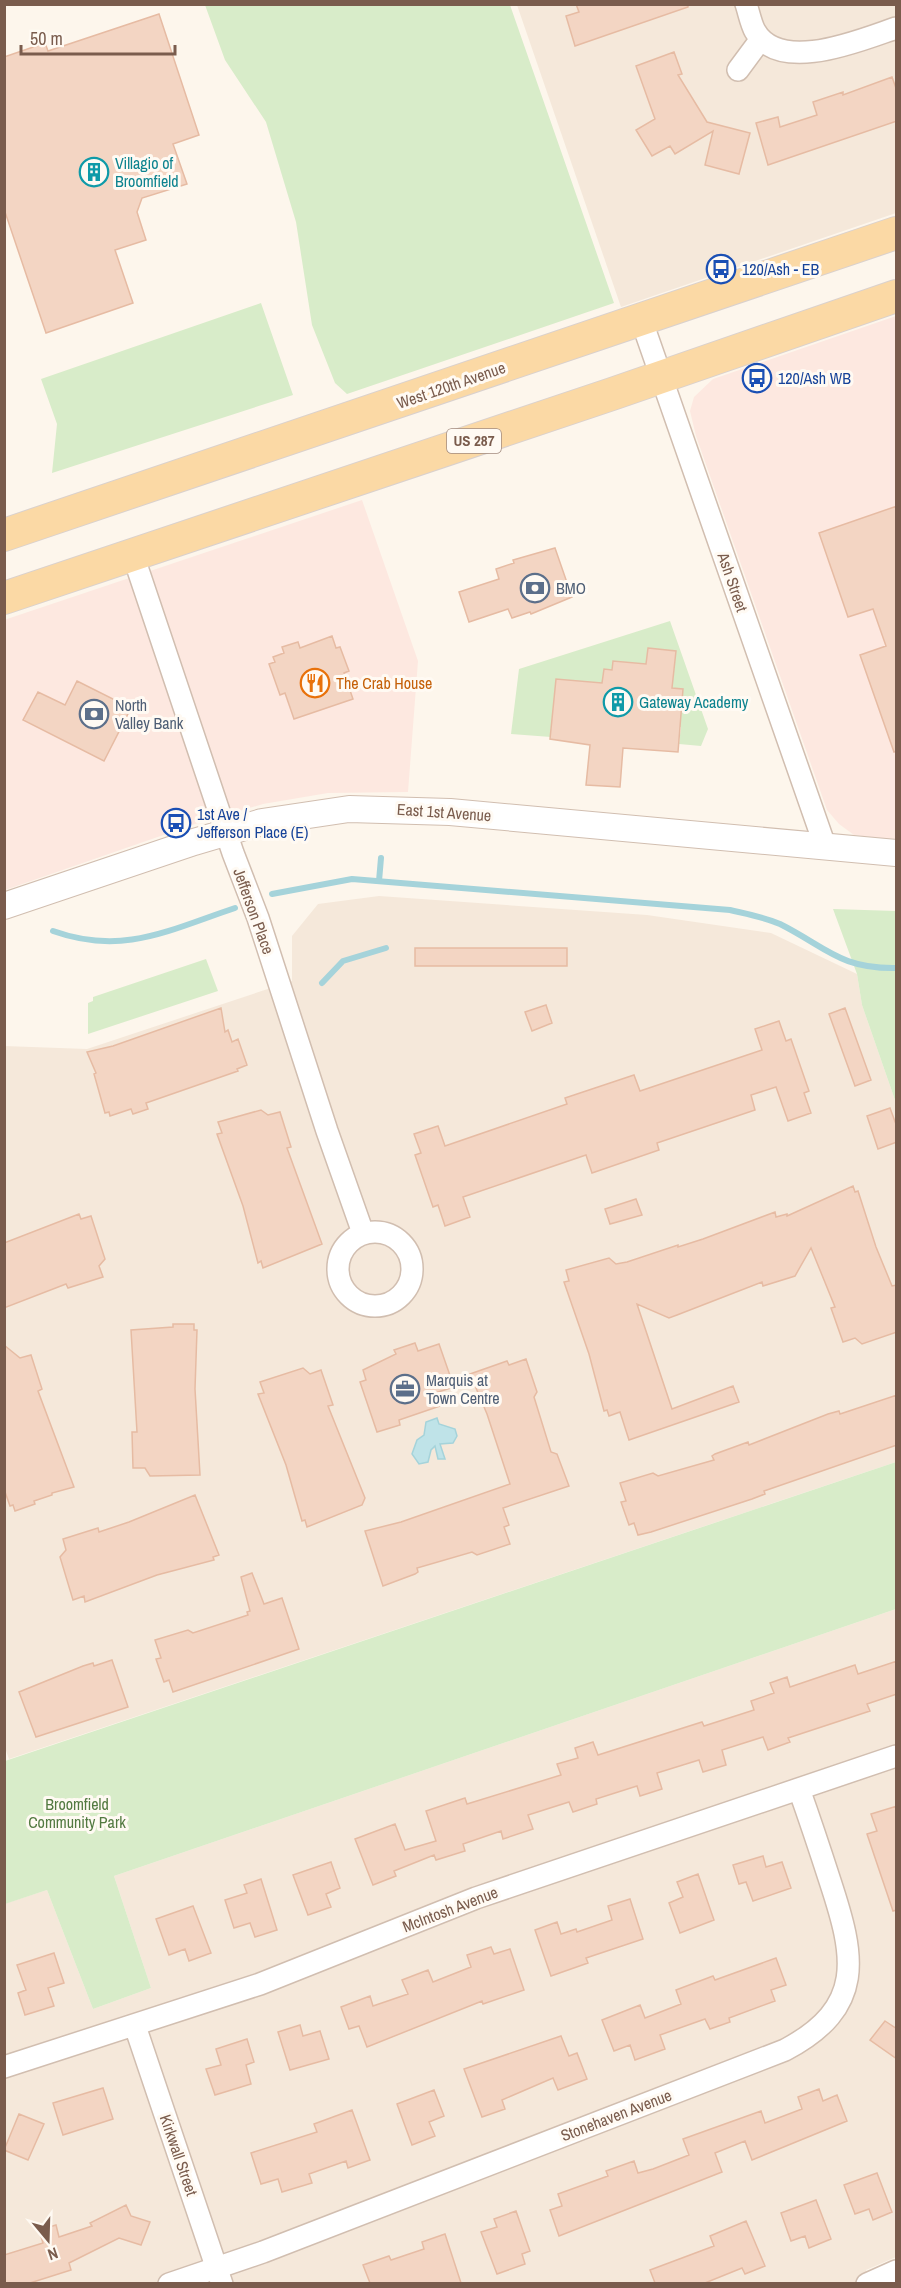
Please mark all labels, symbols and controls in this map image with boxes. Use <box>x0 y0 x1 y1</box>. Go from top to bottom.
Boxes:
scale bar <box>21 18 176 56</box>
text: 50 m <box>30 26 63 51</box>
place label: Villagio of Broomfield <box>115 152 178 192</box>
building icon: Villagio of Broomfield <box>78 156 110 188</box>
bus stop icon: 120/Ash - EB <box>705 253 737 285</box>
place label: 120/Ash - EB <box>742 258 820 280</box>
street label: West 120th Avenue <box>394 356 508 414</box>
bus stop icon: 120/Ash WB <box>741 362 773 394</box>
place label: 120/Ash WB <box>778 367 851 389</box>
road number: US 287 <box>447 429 501 453</box>
street label: Ash Street <box>712 549 753 615</box>
bank icon: BMO <box>519 572 551 604</box>
place label: BMO <box>556 577 586 599</box>
restaurant icon: The Crab House <box>299 667 331 699</box>
place label: The Crab House <box>336 672 432 694</box>
building icon: Gateway Academy <box>602 686 634 718</box>
place label: Gateway Academy <box>639 691 749 713</box>
place label: North Valley Bank <box>115 694 184 734</box>
bank icon: North Valley Bank <box>78 698 110 730</box>
street label: East 1st Avenue <box>396 798 492 826</box>
place label: 1st Ave / Jefferson Place (E) <box>197 803 308 843</box>
bus stop icon: 1st Ave / Jefferson Place (E) <box>160 807 192 839</box>
street label: Jefferson Place <box>228 865 280 957</box>
place label: Marquis at Town Centre <box>426 1369 500 1409</box>
office icon: Marquis at Town Centre <box>389 1373 421 1405</box>
park label: Broomfield Community Park <box>28 1793 126 1833</box>
street label: McIntosh Avenue <box>399 1881 501 1937</box>
street label: Stonehaven Avenue <box>557 2084 675 2146</box>
street label: Kirkwall Street <box>155 2111 203 2199</box>
north arrow <box>18 2210 78 2270</box>
text: N <box>45 2242 61 2266</box>

